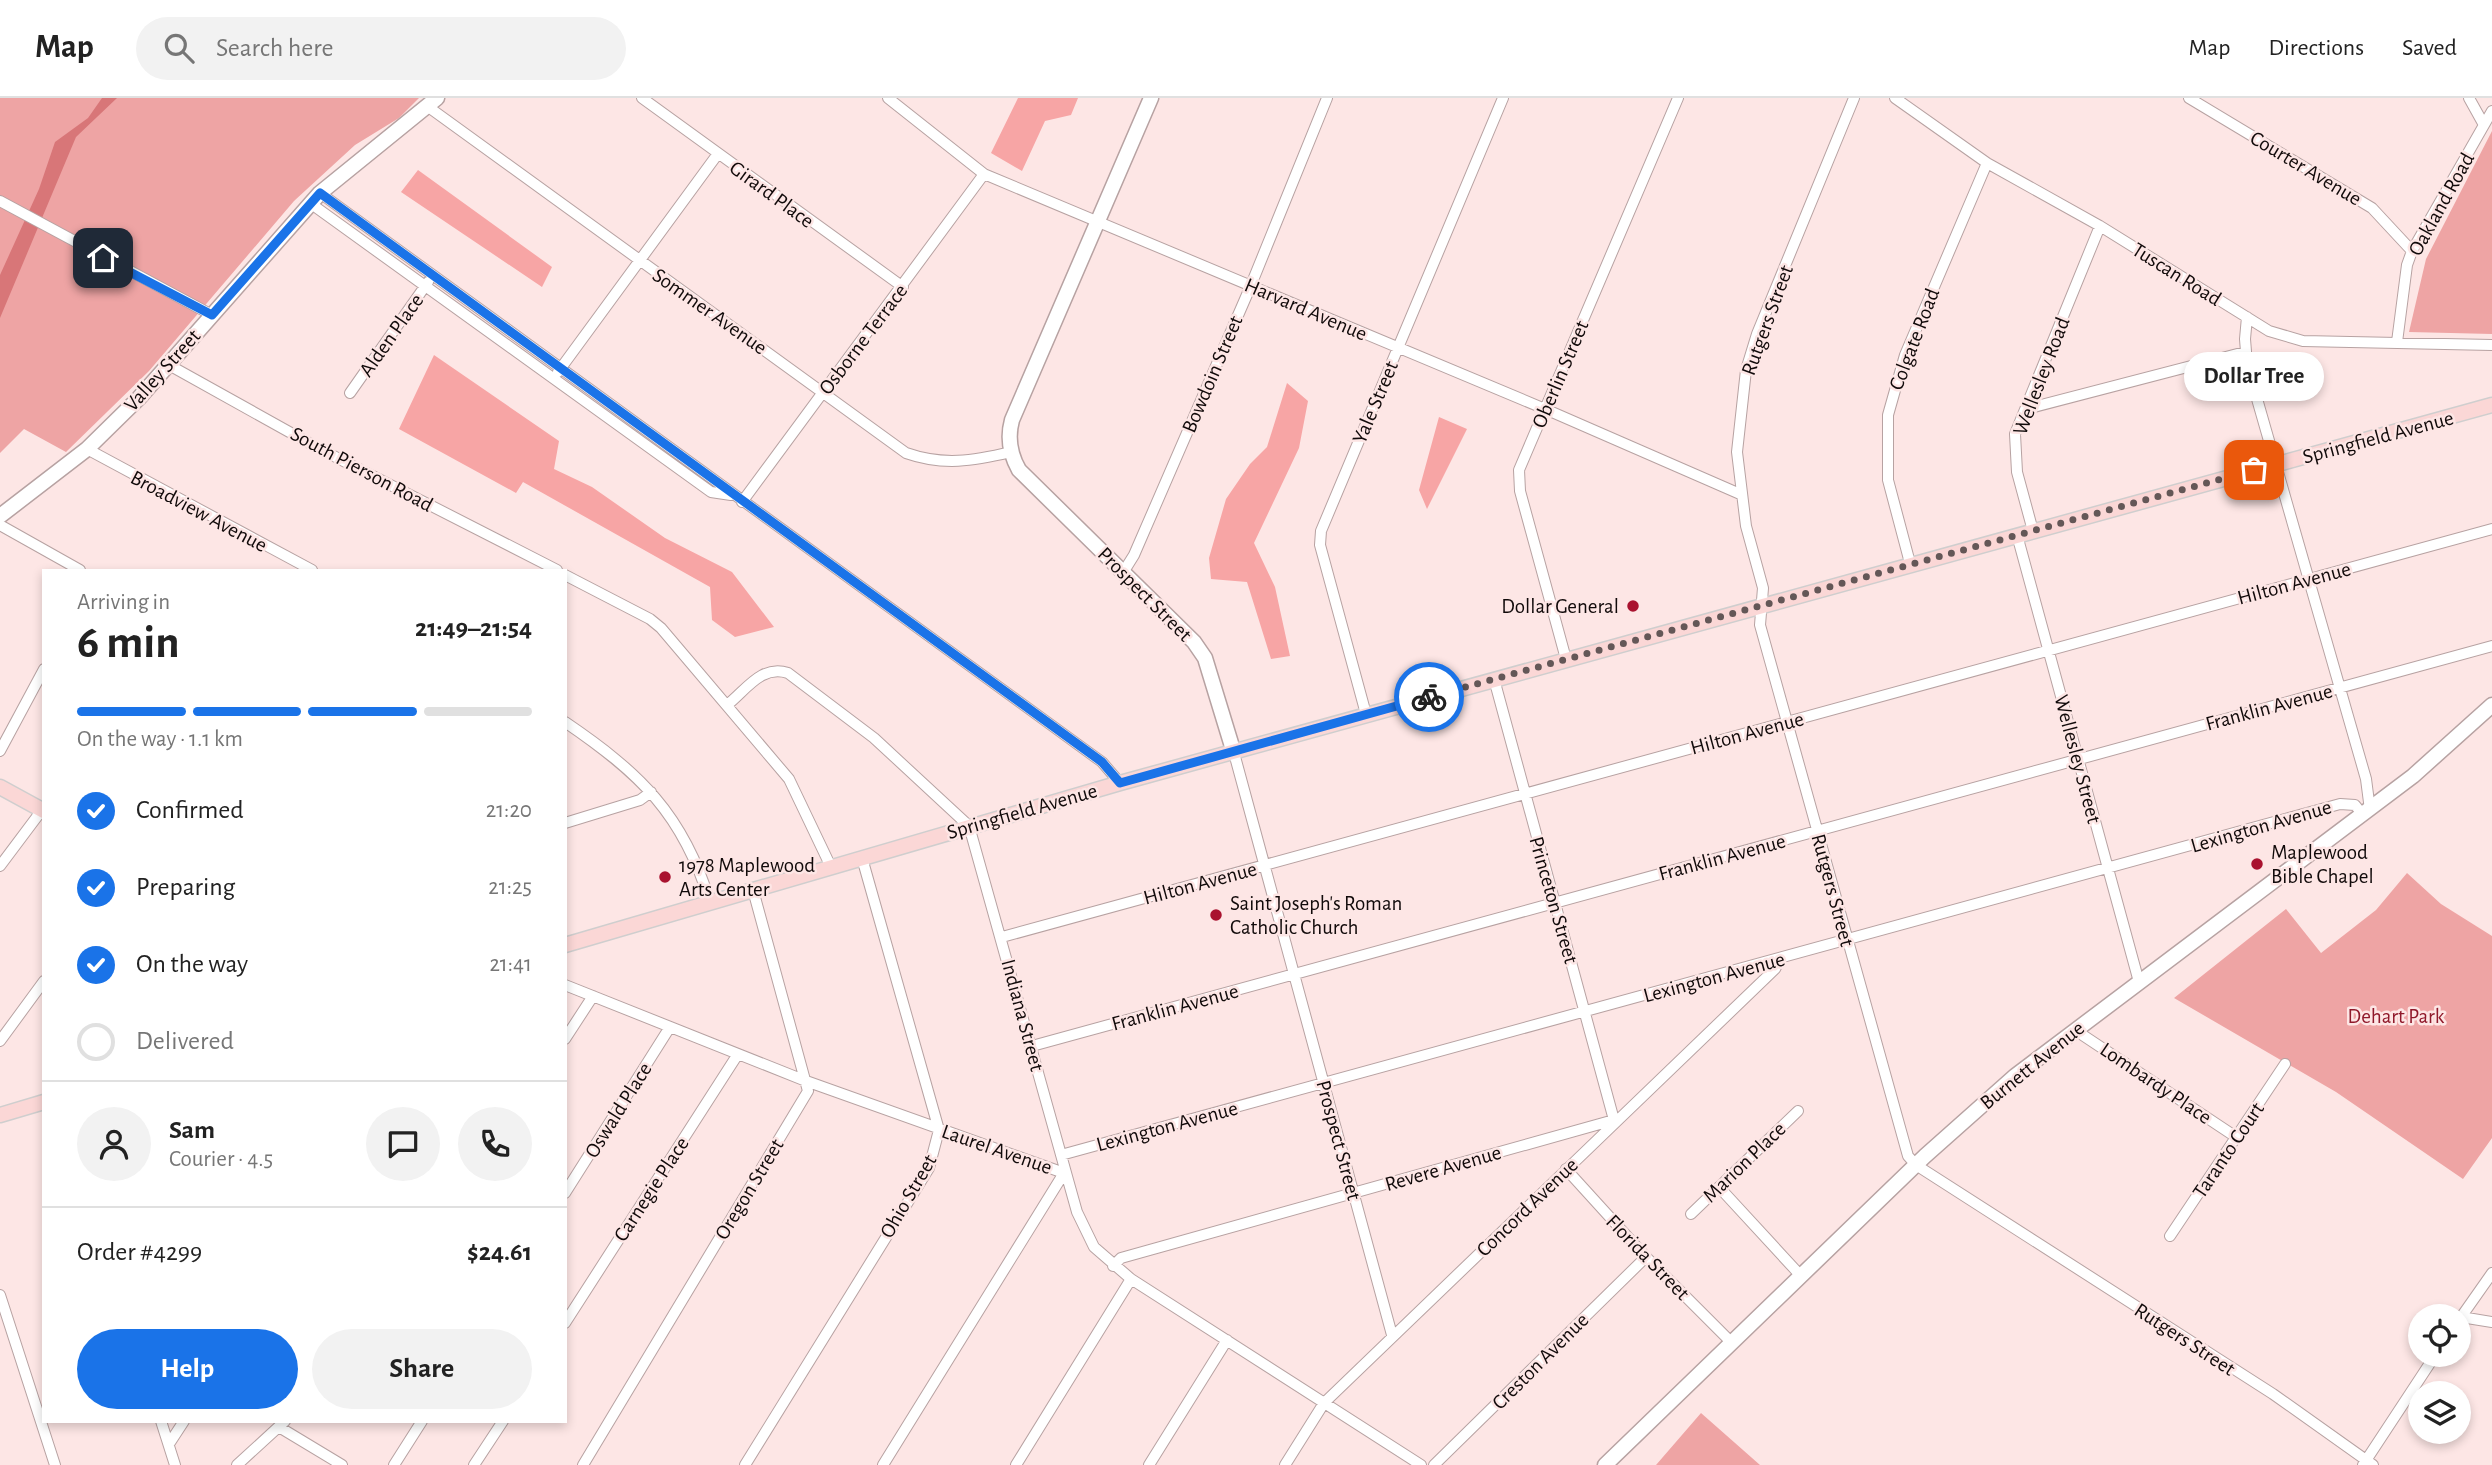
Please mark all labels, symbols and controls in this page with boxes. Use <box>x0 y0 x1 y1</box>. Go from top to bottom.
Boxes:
search box <box>136 17 626 80</box>
icon: search <box>160 29 198 67</box>
text: Map <box>35 31 94 64</box>
text: Search here <box>216 35 334 61</box>
text: Map <box>2188 36 2230 60</box>
text: Directions <box>2268 36 2364 60</box>
text: Saved <box>2402 36 2457 60</box>
street label: Courter Avenue <box>2246 127 2365 210</box>
street label: Oakland Road <box>2405 149 2478 259</box>
street label: Girard Place <box>726 157 818 232</box>
pin <box>73 228 133 288</box>
icon: home <box>84 239 122 277</box>
street label: Tuscan Road <box>2128 239 2225 310</box>
street label: Rutgers Street <box>1738 262 1797 378</box>
street label: Sommer Avenue <box>649 264 771 358</box>
street label: Harvard Avenue <box>1241 274 1370 345</box>
street label: Osborne Terrace <box>815 280 912 398</box>
street label: Colgate Road <box>1885 285 1943 393</box>
street label: Alden Place <box>355 290 427 381</box>
street label: Bowdoin Street <box>1178 312 1247 436</box>
street label: Wellesley Road <box>2009 314 2074 438</box>
street label: Oberlin Street <box>1528 317 1593 431</box>
street label: Valley Street <box>120 325 205 415</box>
callout: Dollar Tree <box>2184 351 2324 400</box>
street label: Yale Street <box>1349 358 1402 446</box>
text: Dollar Tree <box>2204 365 2304 388</box>
street label: Springfield Avenue <box>2300 407 2456 468</box>
street label: South Pierson Road <box>287 423 437 516</box>
pin <box>2224 440 2284 500</box>
icon: bag <box>2235 451 2273 489</box>
street label: Broadview Avenue <box>127 467 270 556</box>
street label: Prospect Street <box>1094 543 1196 646</box>
street label: Hilton Avenue <box>2235 558 2353 609</box>
text: Arriving in <box>77 591 170 614</box>
place label: Dollar General <box>1501 596 1619 617</box>
marker: Dollar General <box>1625 598 1641 614</box>
text: 21:49–21:54 <box>415 615 532 641</box>
text: 6 min <box>77 620 180 666</box>
courier <box>1394 662 1464 732</box>
icon: bike <box>1410 678 1448 716</box>
street label: Franklin Avenue <box>2203 680 2335 735</box>
street label: Wellesley Street <box>2050 693 2105 826</box>
street label: Hilton Avenue <box>1688 708 1806 759</box>
text: On the way · 1.1 km <box>77 728 243 751</box>
street label: Springfield Avenue <box>945 780 1100 843</box>
icon: check <box>77 792 115 830</box>
street label: Lexington Avenue <box>2188 796 2334 857</box>
text: Confirmed <box>136 797 244 823</box>
text: 21:20 <box>486 799 532 822</box>
street label: Franklin Avenue <box>1656 830 1788 885</box>
street label: Rutgers Street <box>1807 832 1858 949</box>
street label: Princeton Street <box>1525 834 1582 966</box>
place label: Maplewood Bible Chapel <box>2271 842 2374 887</box>
place label: 1978 Maplewood Arts Center <box>679 855 815 900</box>
marker: Maplewood Bible Chapel <box>2249 856 2265 872</box>
street label: Hilton Avenue <box>1141 858 1259 909</box>
icon: check <box>77 869 115 907</box>
marker: 1978 Maplewood Arts Center <box>657 869 673 885</box>
text: Preparing <box>136 874 235 900</box>
text: 21:25 <box>488 876 532 899</box>
place label: Saint Joseph's Roman Catholic Church <box>1230 893 1402 938</box>
marker: Saint Joseph's Roman Catholic Church <box>1208 907 1224 923</box>
icon: check <box>77 946 115 984</box>
street label: Lexington Avenue <box>1641 949 1787 1006</box>
text: On the way <box>136 951 248 977</box>
text: 21:41 <box>489 953 532 976</box>
street label: Indiana Street <box>997 957 1048 1074</box>
street label: Franklin Avenue <box>1109 980 1241 1035</box>
park label: Dehart Park <box>2348 1006 2445 1027</box>
street label: Burnett Avenue <box>1976 1017 2088 1114</box>
text: Delivered <box>136 1028 234 1054</box>
street label: Lombardy Place <box>2096 1039 2215 1128</box>
street label: Oswald Place <box>581 1059 656 1162</box>
street label: Prospect Street <box>1312 1078 1365 1203</box>
street label: Lexington Avenue <box>1094 1098 1240 1155</box>
street label: Taranto Court <box>2189 1098 2268 1202</box>
button: person <box>77 1107 151 1181</box>
button: chat <box>366 1107 440 1181</box>
button: phone <box>458 1107 532 1181</box>
text: Sam <box>169 1117 215 1143</box>
street label: Marion Place <box>1699 1118 1790 1207</box>
street label: Laurel Avenue <box>939 1121 1055 1178</box>
street label: Carnegie Place <box>610 1133 693 1245</box>
street label: Oregon Street <box>711 1135 788 1243</box>
street label: Revere Avenue <box>1383 1142 1504 1195</box>
text: Courier · 4.5 <box>169 1148 273 1171</box>
street label: Ohio Street <box>876 1151 941 1242</box>
street label: Concord Avenue <box>1473 1154 1582 1261</box>
street label: Florida Street <box>1602 1211 1694 1304</box>
text: Order #4299 <box>77 1239 202 1265</box>
text: $24.61 <box>467 1239 532 1265</box>
street label: Rutgers Street <box>2131 1299 2239 1380</box>
map controls <box>2408 1304 2471 1444</box>
button: locate <box>2408 1304 2471 1367</box>
street label: Creston Avenue <box>1488 1309 1593 1414</box>
button: Help <box>77 1329 298 1409</box>
button: Share <box>312 1329 532 1409</box>
button: layers <box>2408 1381 2471 1444</box>

